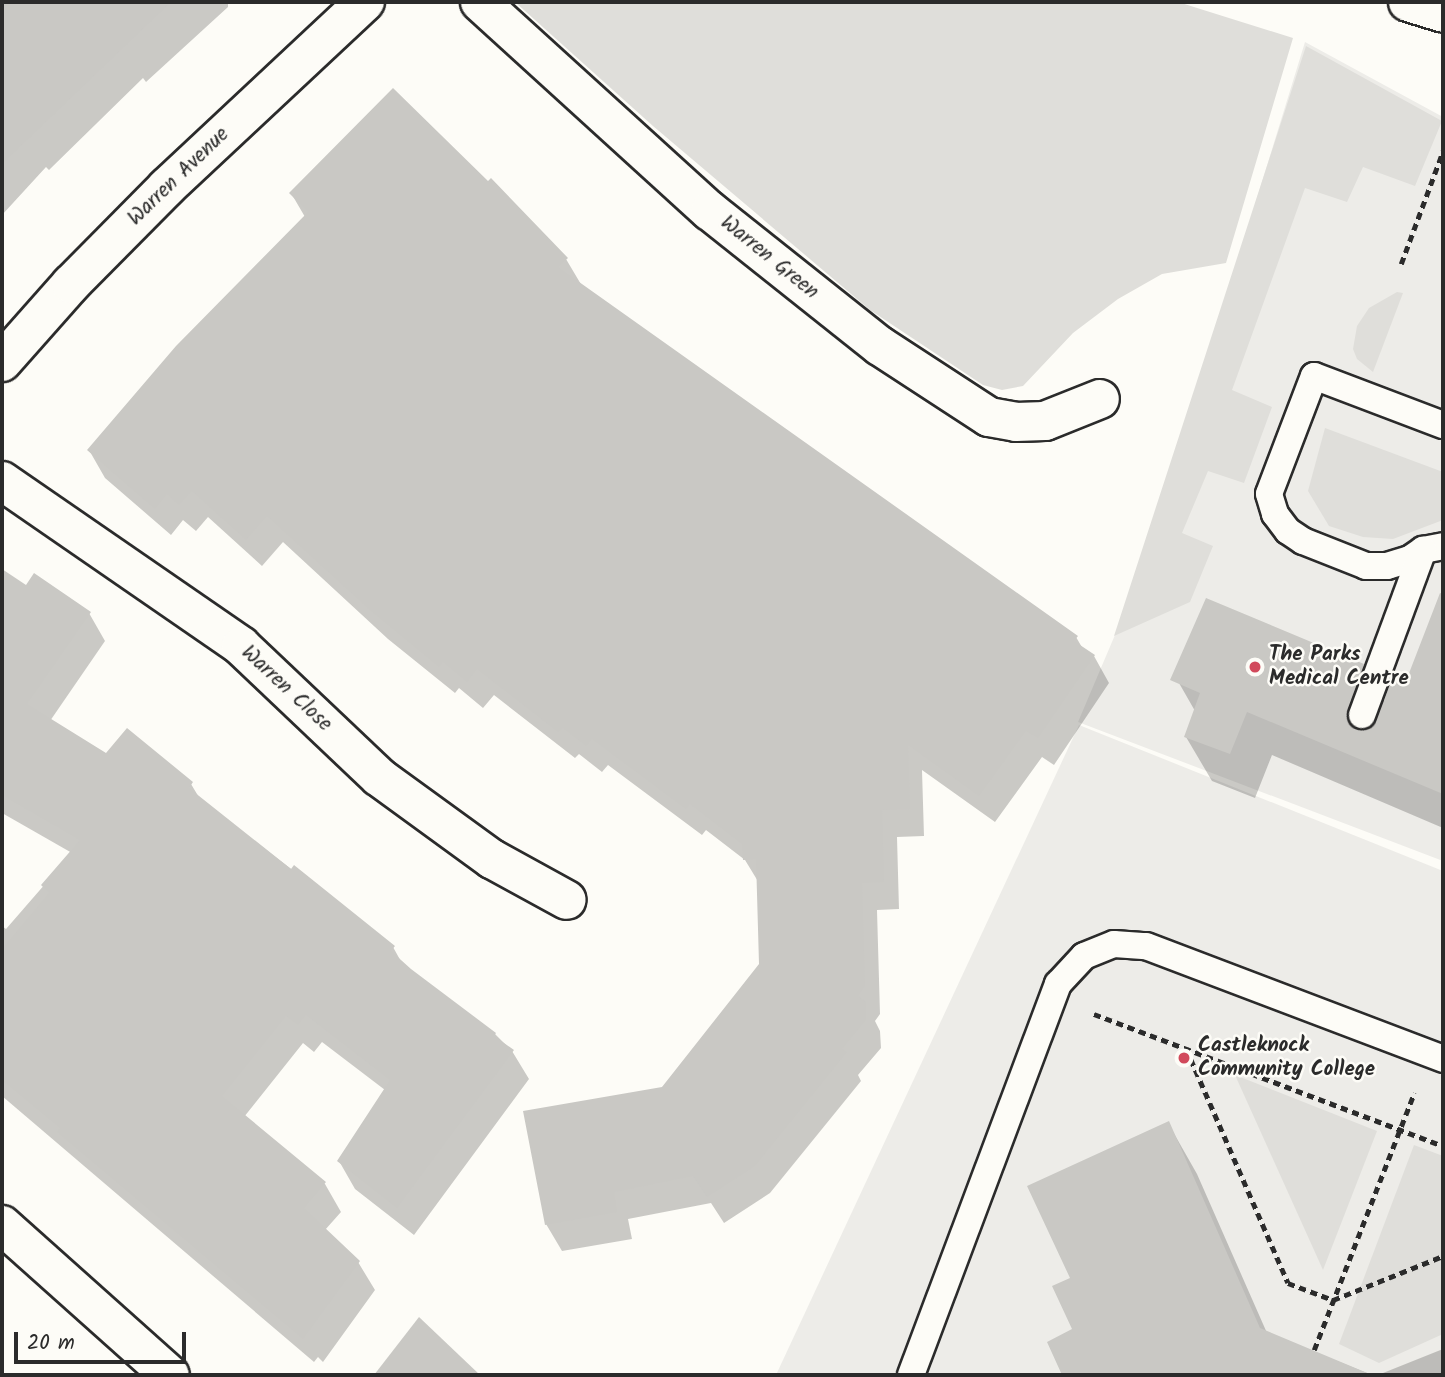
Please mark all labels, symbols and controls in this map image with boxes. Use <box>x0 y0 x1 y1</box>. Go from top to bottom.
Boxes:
street label: Warren Avenue <box>123 122 235 232</box>
street label: Warren Green <box>715 211 823 305</box>
street label: Warren Close <box>235 641 337 737</box>
place label: The Parks Medical Centre <box>1269 642 1409 692</box>
marker: The Parks Medical Centre <box>1247 659 1263 675</box>
place label: Castleknock Community College <box>1198 1033 1375 1083</box>
marker: Castleknock Community College <box>1176 1050 1192 1066</box>
scale bar <box>18 1318 189 1362</box>
text: 20 m <box>27 1327 75 1360</box>

